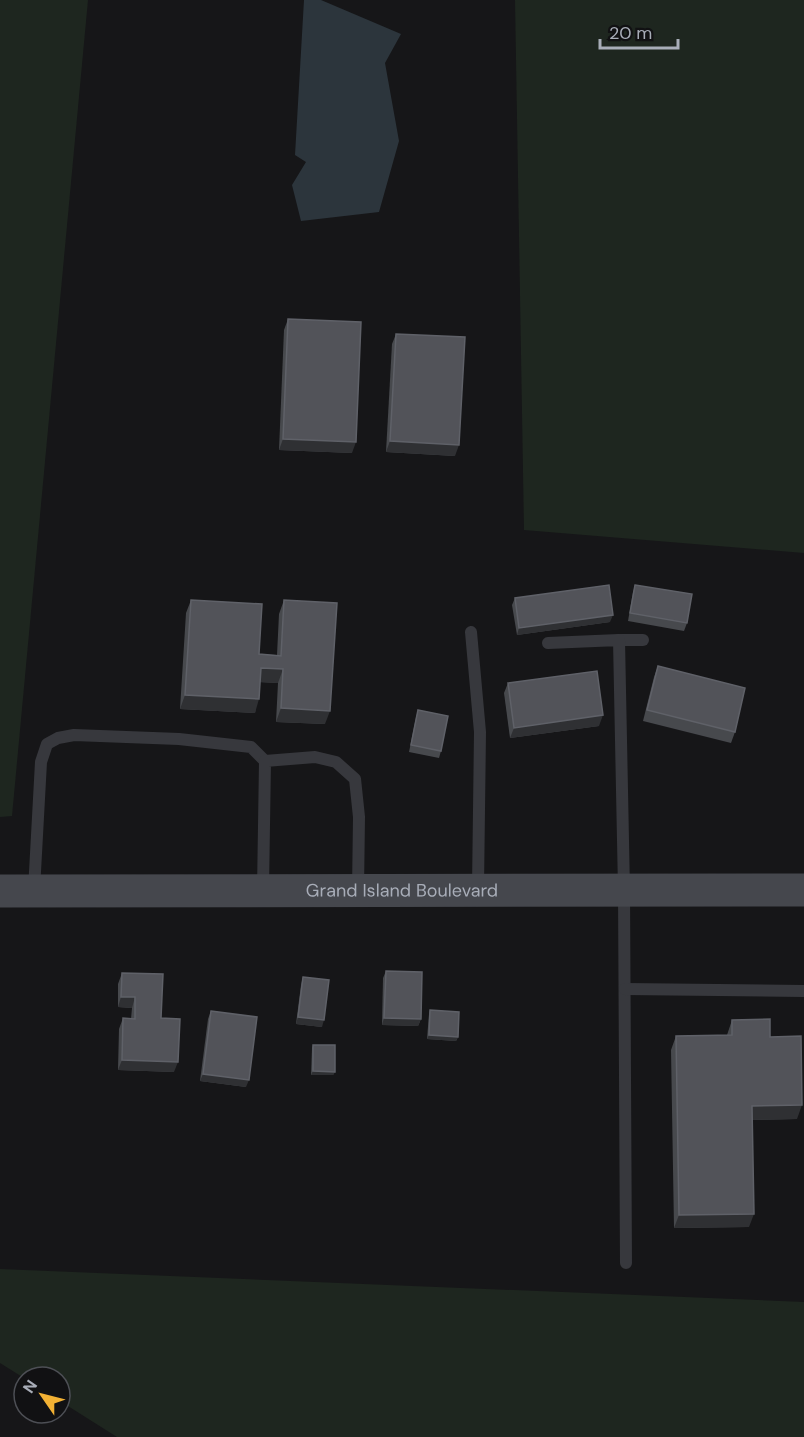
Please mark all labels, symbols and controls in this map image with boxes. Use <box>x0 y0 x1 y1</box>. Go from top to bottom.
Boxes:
scale bar <box>600 12 678 50</box>
text: 20 m <box>609 21 652 45</box>
street label: Grand Island Boulevard <box>306 878 498 903</box>
north arrow <box>12 1365 72 1425</box>
text: N <box>18 1376 42 1397</box>

